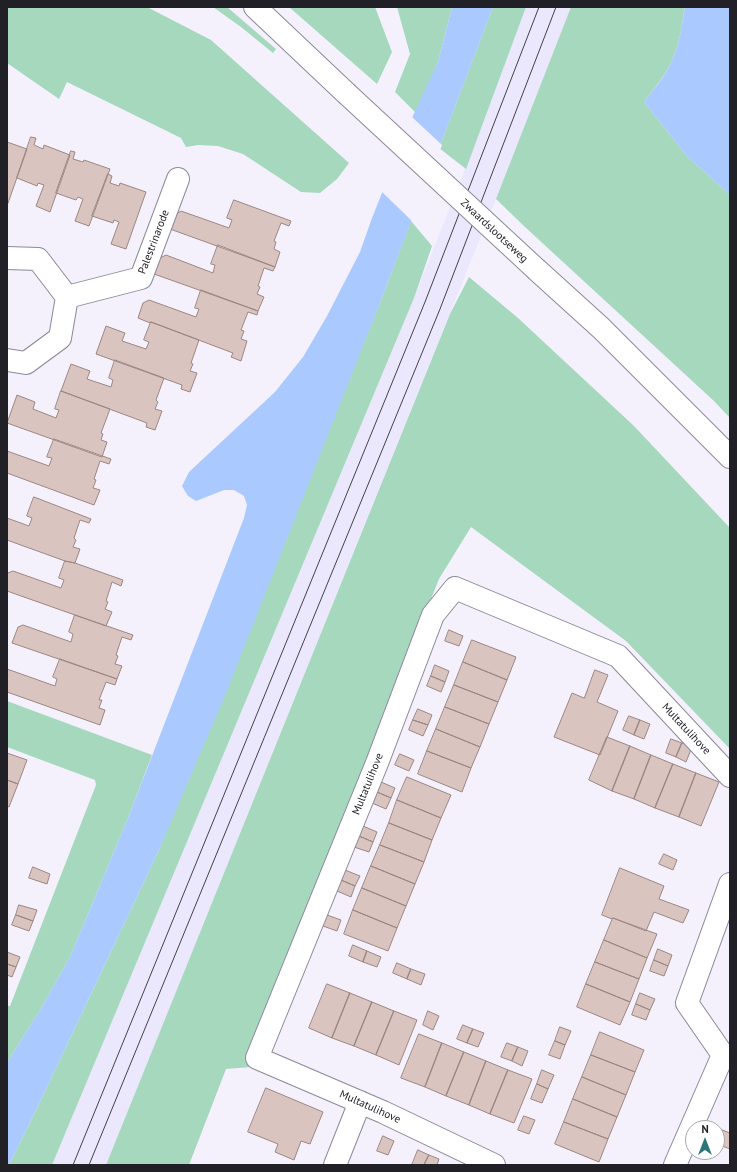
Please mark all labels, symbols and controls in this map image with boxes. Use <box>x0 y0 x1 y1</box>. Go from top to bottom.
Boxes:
street label: Zwaardslootseweg <box>458 196 530 266</box>
street label: Palestrinarode <box>136 208 172 276</box>
street label: Multatulihove <box>659 701 713 757</box>
street label: Multatulihove <box>350 751 386 817</box>
street label: Multatulihove <box>337 1088 403 1126</box>
north arrow <box>685 1120 725 1160</box>
text: N <box>701 1122 709 1136</box>

